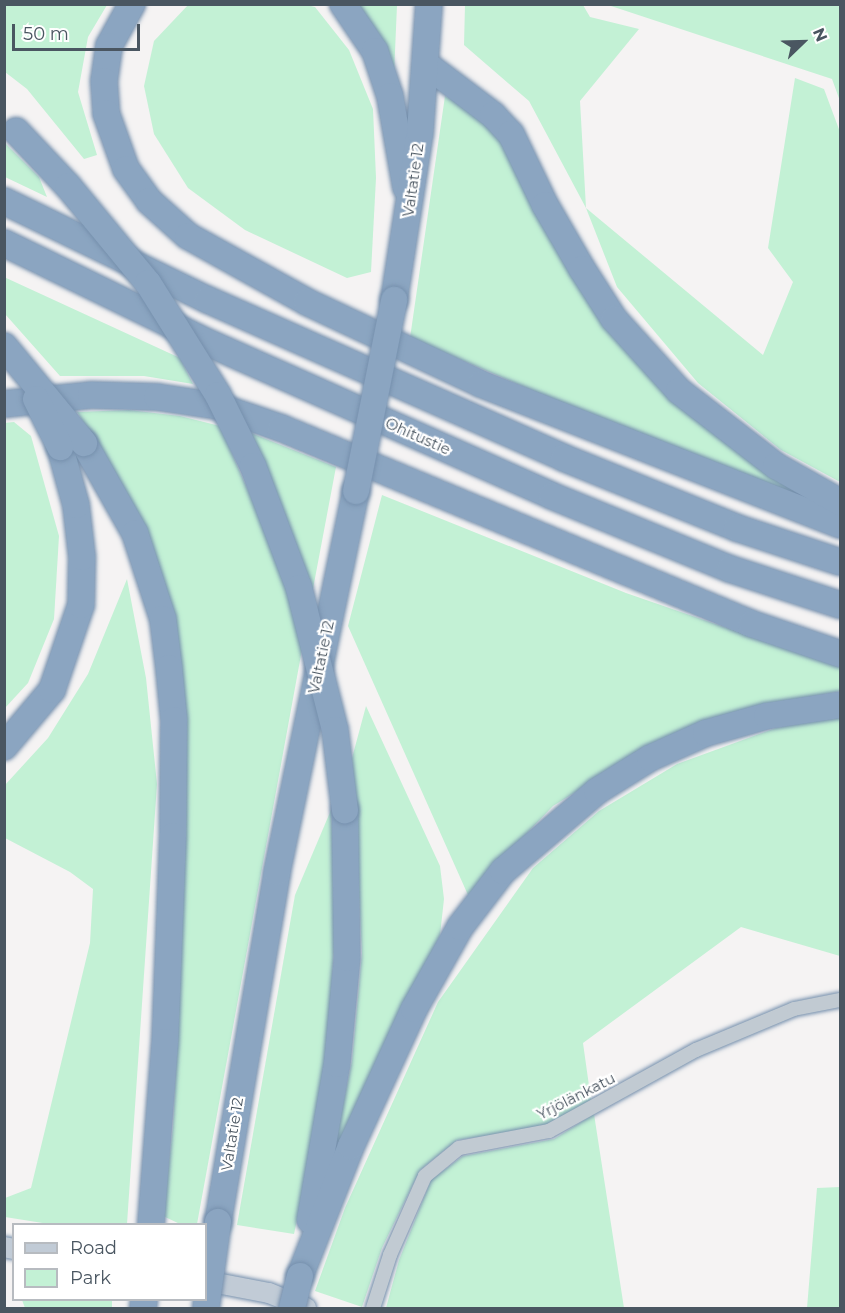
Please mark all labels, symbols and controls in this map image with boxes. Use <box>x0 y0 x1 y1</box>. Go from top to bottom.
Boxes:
scale bar <box>15 12 142 50</box>
north arrow <box>773 12 833 72</box>
text: 50 m <box>23 23 69 45</box>
text: N <box>809 25 831 44</box>
street label: Valtatie 12 <box>399 142 427 218</box>
street label: Ohitustie <box>383 414 453 458</box>
street label: Valtatie 12 <box>304 619 338 695</box>
street label: Yrjölänkatu <box>534 1069 618 1123</box>
street label: Valtatie 12 <box>217 1096 247 1172</box>
legend <box>12 1223 207 1301</box>
text: Road <box>70 1237 117 1259</box>
text: Park <box>70 1267 111 1289</box>

